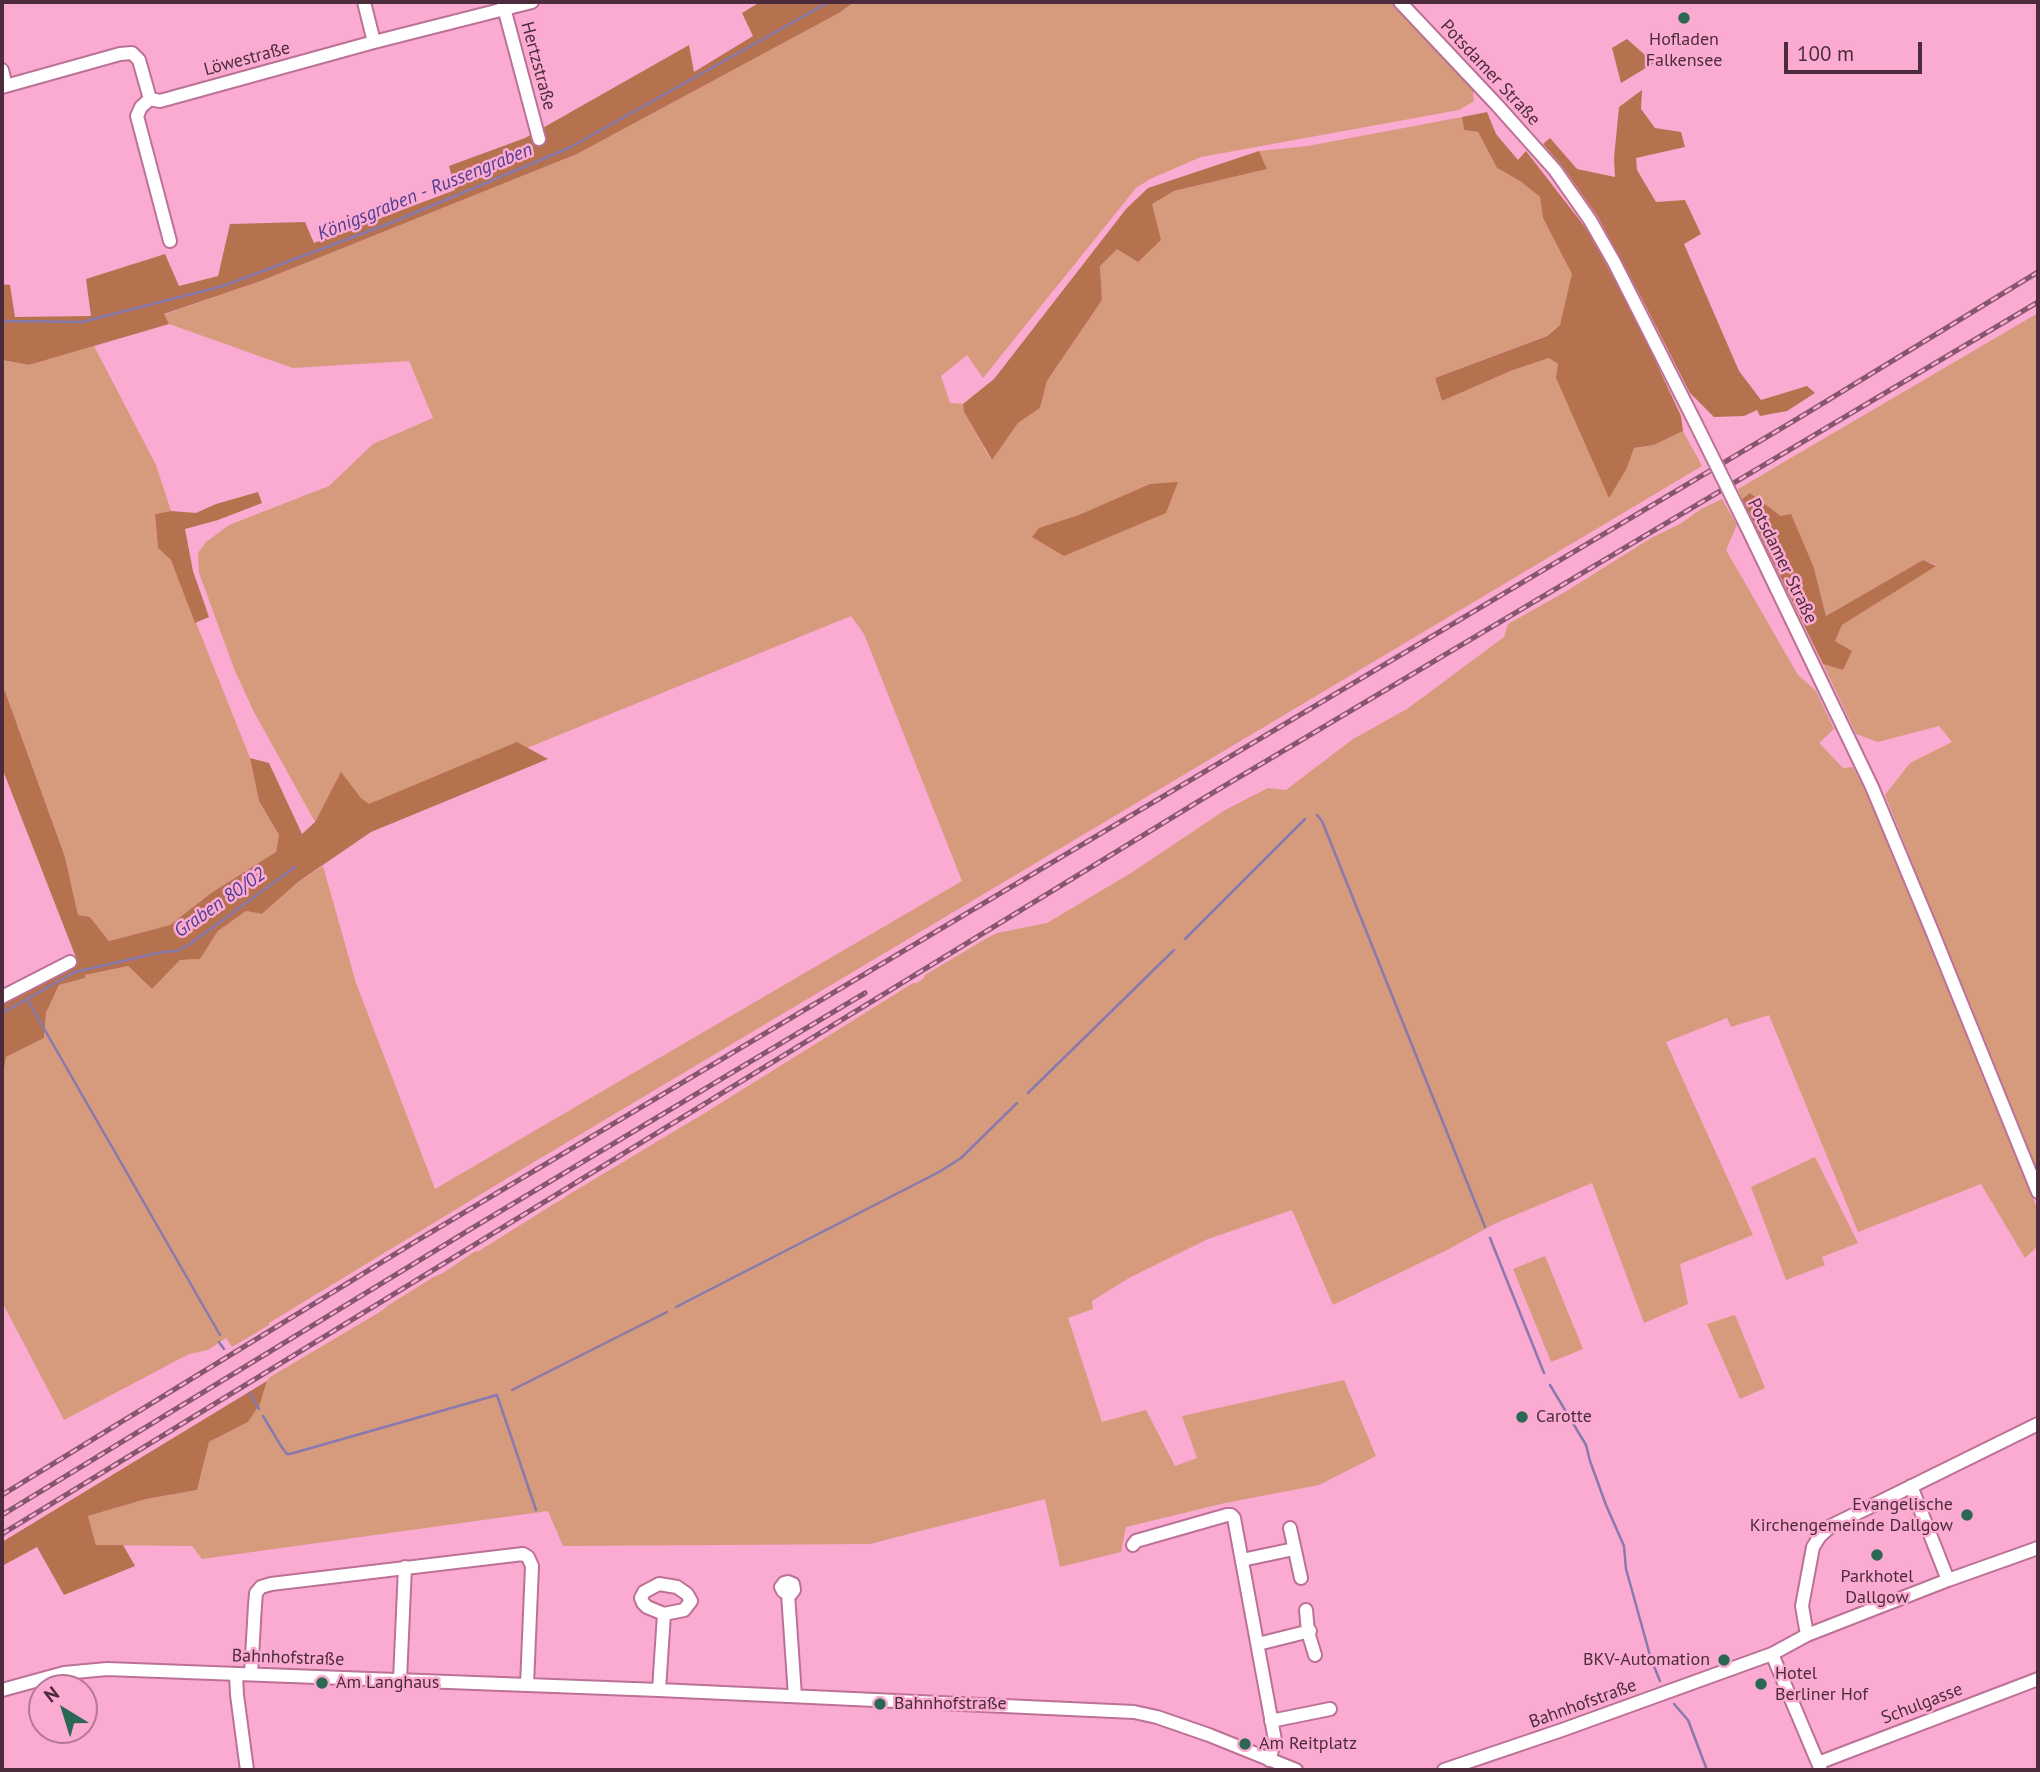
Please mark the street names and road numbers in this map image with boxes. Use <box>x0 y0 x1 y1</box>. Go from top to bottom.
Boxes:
street label: Potsdamer Straße <box>1436 16 1544 130</box>
street label: Hertzstraße <box>516 19 560 113</box>
street label: Löwestraße <box>202 37 292 81</box>
street label: Potsdamer Straße <box>1742 495 1822 627</box>
street label: Bahnhofstraße <box>231 1645 345 1671</box>
street label: Bahnhofstraße <box>1526 1675 1640 1733</box>
street label: Schulgasse <box>1878 1679 1966 1729</box>

